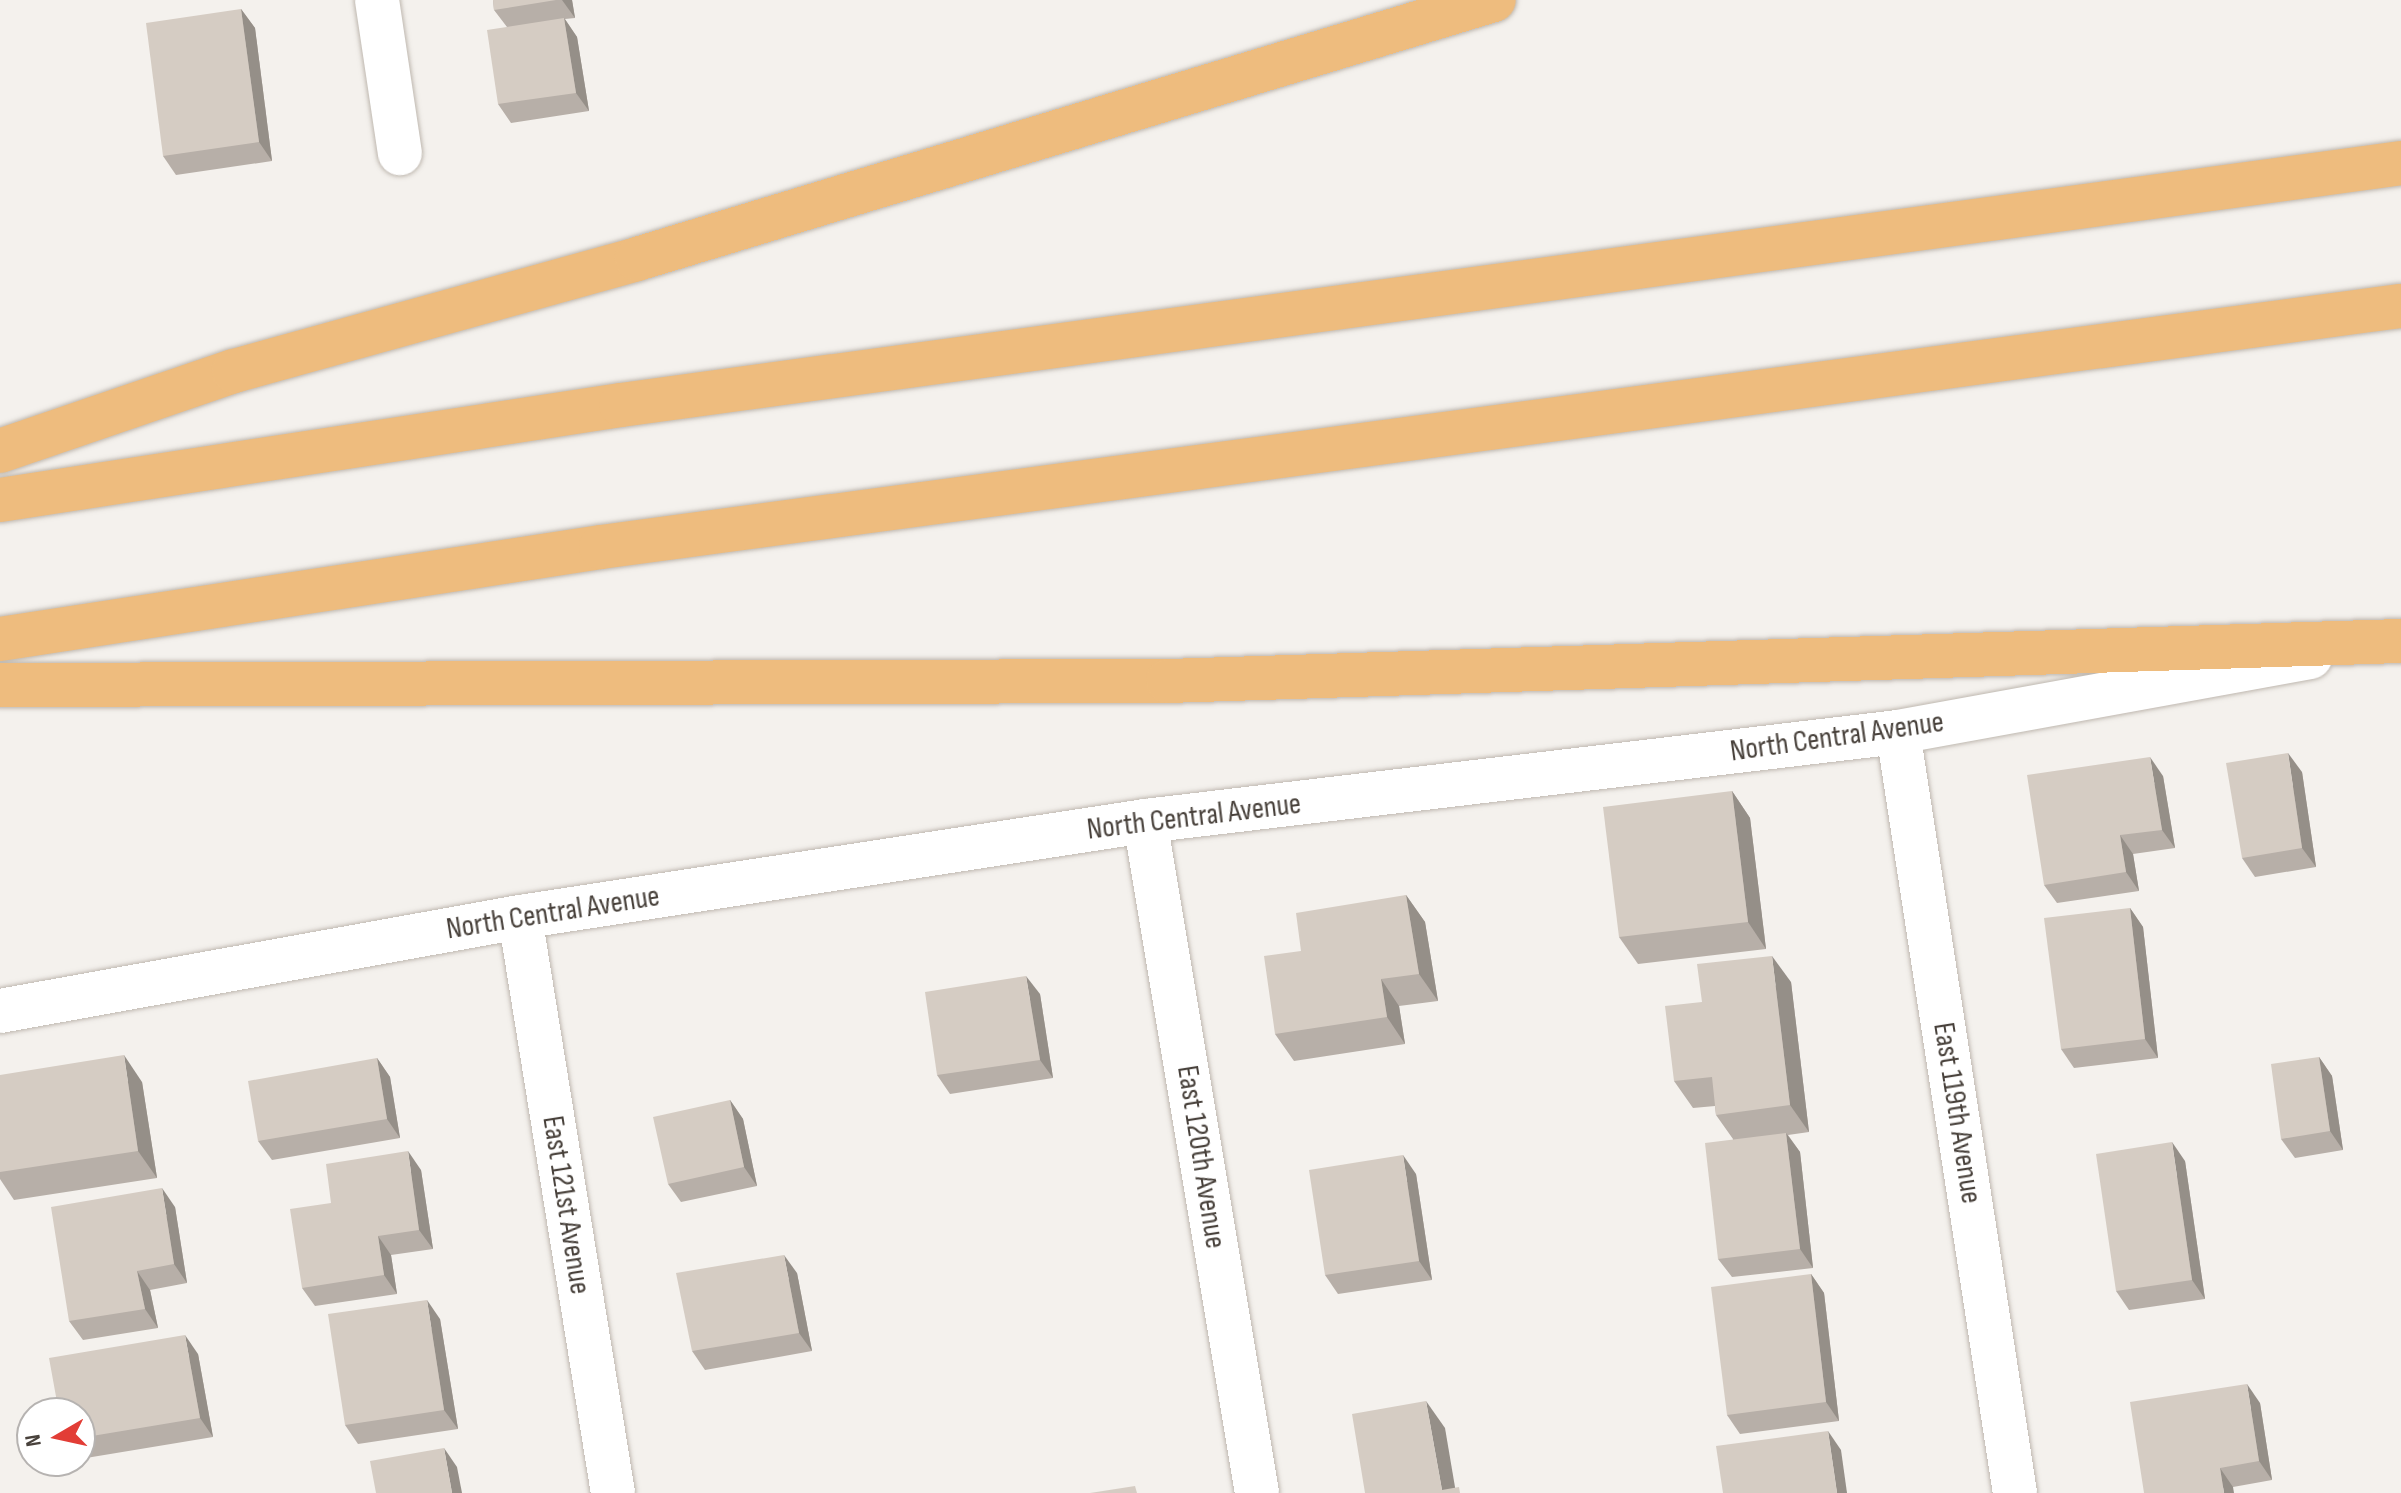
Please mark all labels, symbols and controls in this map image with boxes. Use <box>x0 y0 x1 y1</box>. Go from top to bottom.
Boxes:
street label: North Central Avenue <box>1728 704 1946 770</box>
street label: North Central Avenue <box>1085 786 1303 848</box>
street label: North Central Avenue <box>444 878 662 948</box>
street label: East 119th Avenue <box>1925 1020 1989 1206</box>
street label: East 120th Avenue <box>1169 1063 1233 1251</box>
street label: East 121st Avenue <box>534 1113 598 1297</box>
north arrow <box>16 1397 96 1477</box>
text: N <box>20 1433 48 1448</box>

